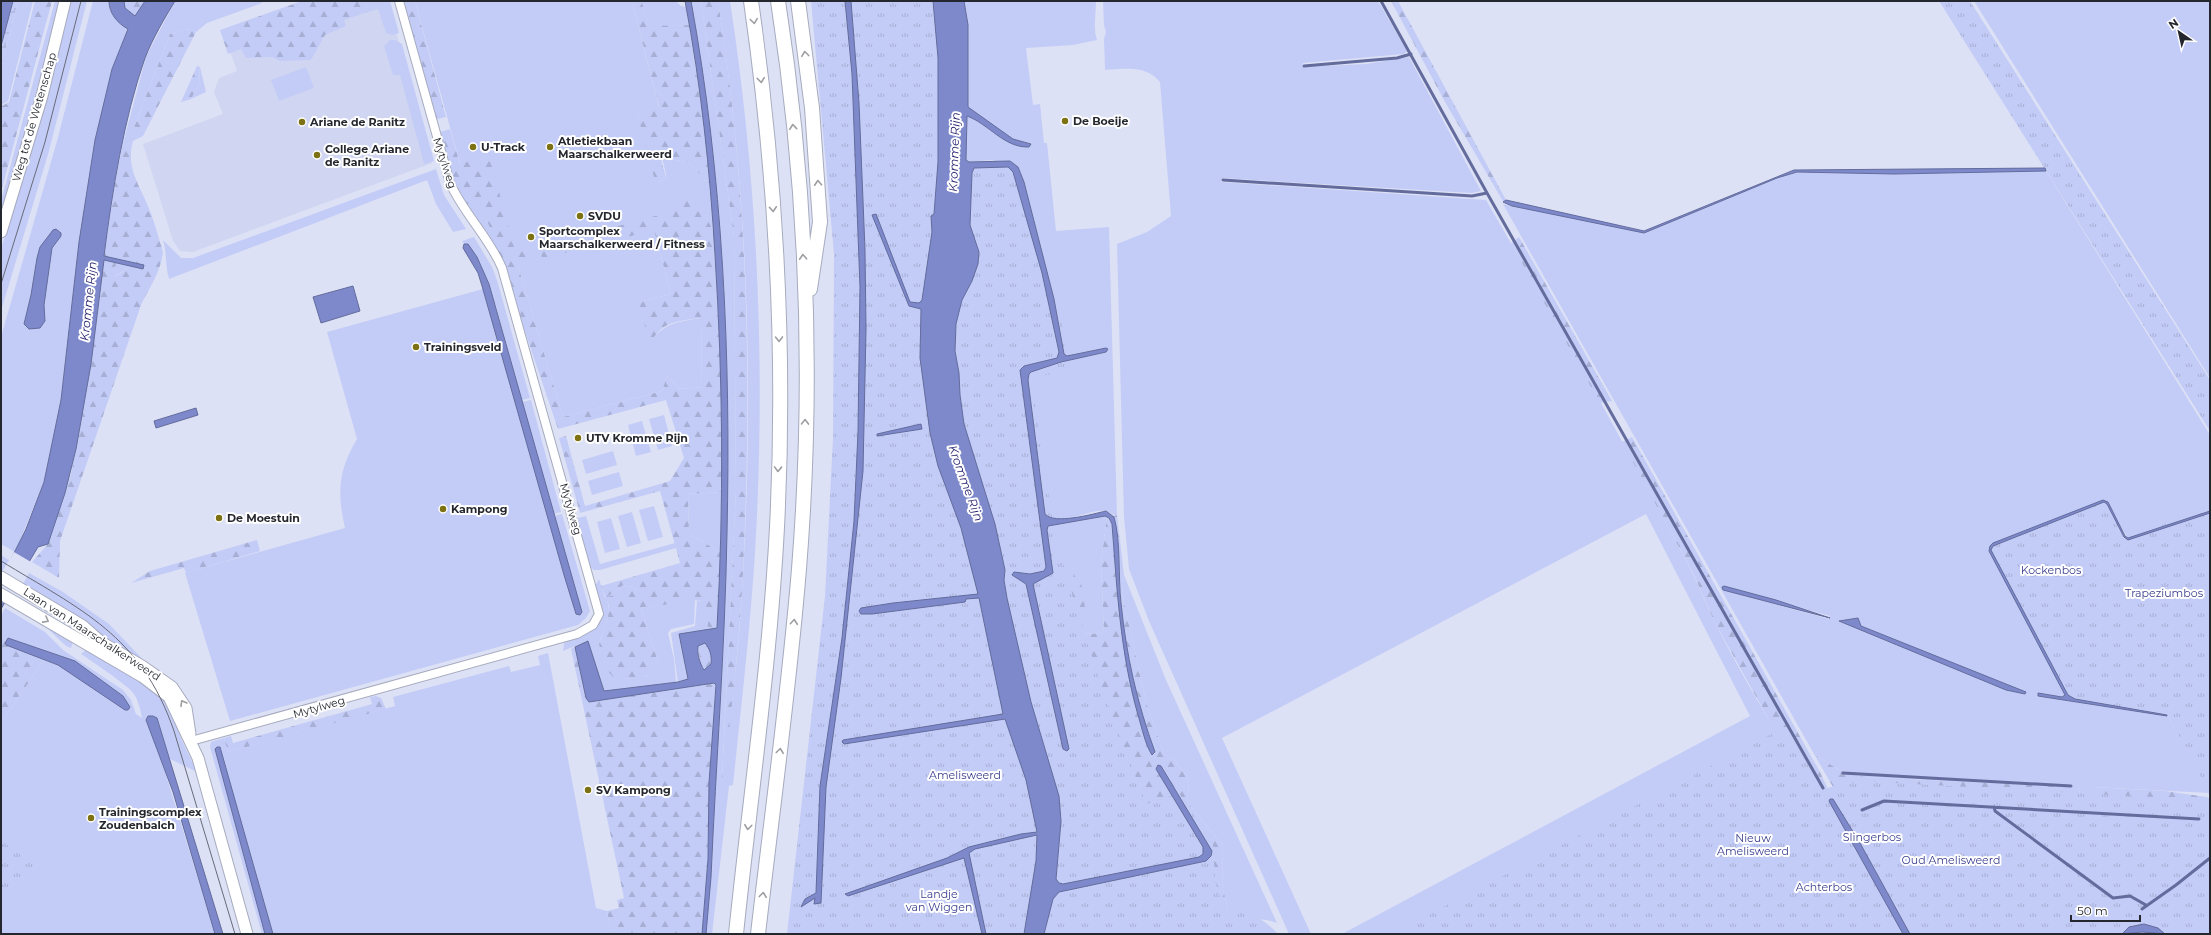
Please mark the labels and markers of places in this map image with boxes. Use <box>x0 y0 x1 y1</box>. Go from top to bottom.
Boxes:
place label: De Boeije <box>1073 114 1128 128</box>
place label: Ariane de Ranitz <box>309 115 405 129</box>
marker: De Boeije <box>1060 116 1070 126</box>
marker: Ariane de Ranitz <box>297 117 307 127</box>
place label: Atletiekbaan Maarschalkerweerd <box>557 134 672 161</box>
place label: U-Track <box>481 140 526 154</box>
place label: College Ariane de Ranitz <box>325 142 409 169</box>
marker: U-Track <box>468 142 478 152</box>
marker: Atletiekbaan Maarschalkerweerd <box>545 142 555 152</box>
marker: College Ariane de Ranitz <box>312 150 322 160</box>
place label: SVDU <box>588 209 621 223</box>
marker: SVDU <box>575 211 585 221</box>
place label: Sportcomplex Maarschalkerweerd / Fitness <box>539 224 705 251</box>
marker: Sportcomplex Maarschalkerweerd / Fitness <box>526 232 536 242</box>
place label: Trainingsveld <box>424 340 501 354</box>
marker: Trainingsveld <box>411 342 421 352</box>
place label: UTV Kromme Rijn <box>586 431 688 445</box>
marker: UTV Kromme Rijn <box>573 433 583 443</box>
place label: Kampong <box>451 502 507 516</box>
marker: Kampong <box>438 504 448 514</box>
place label: De Moestuin <box>227 511 300 525</box>
marker: De Moestuin <box>214 513 224 523</box>
place label: SV Kampong <box>596 783 671 797</box>
marker: SV Kampong <box>583 785 593 795</box>
place label: Trainingscomplex Zoudenbalch <box>99 805 202 832</box>
marker: Trainingscomplex Zoudenbalch <box>86 813 96 823</box>

